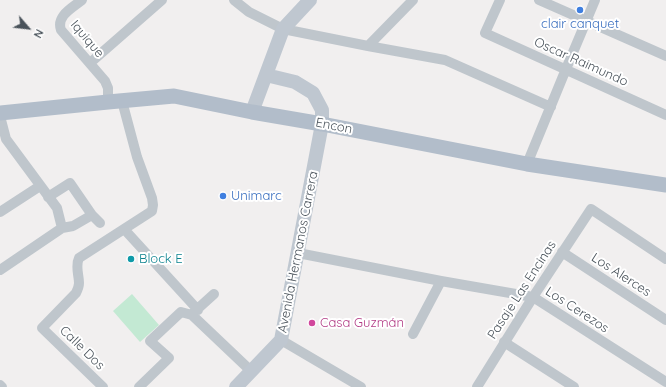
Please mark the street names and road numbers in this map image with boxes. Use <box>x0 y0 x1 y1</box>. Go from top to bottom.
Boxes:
street label: Iquique <box>67 17 107 61</box>
street label: Oscar Raimundo <box>532 34 630 90</box>
street label: Encon <box>314 115 354 137</box>
street label: Avenida Hermanos Carrera <box>275 170 321 334</box>
street label: Pasaje Las Encinas <box>484 238 560 342</box>
street label: Los Alerces <box>588 250 654 300</box>
street label: Los Cerezos <box>542 284 612 336</box>
street label: Calle Dos <box>56 323 108 373</box>

